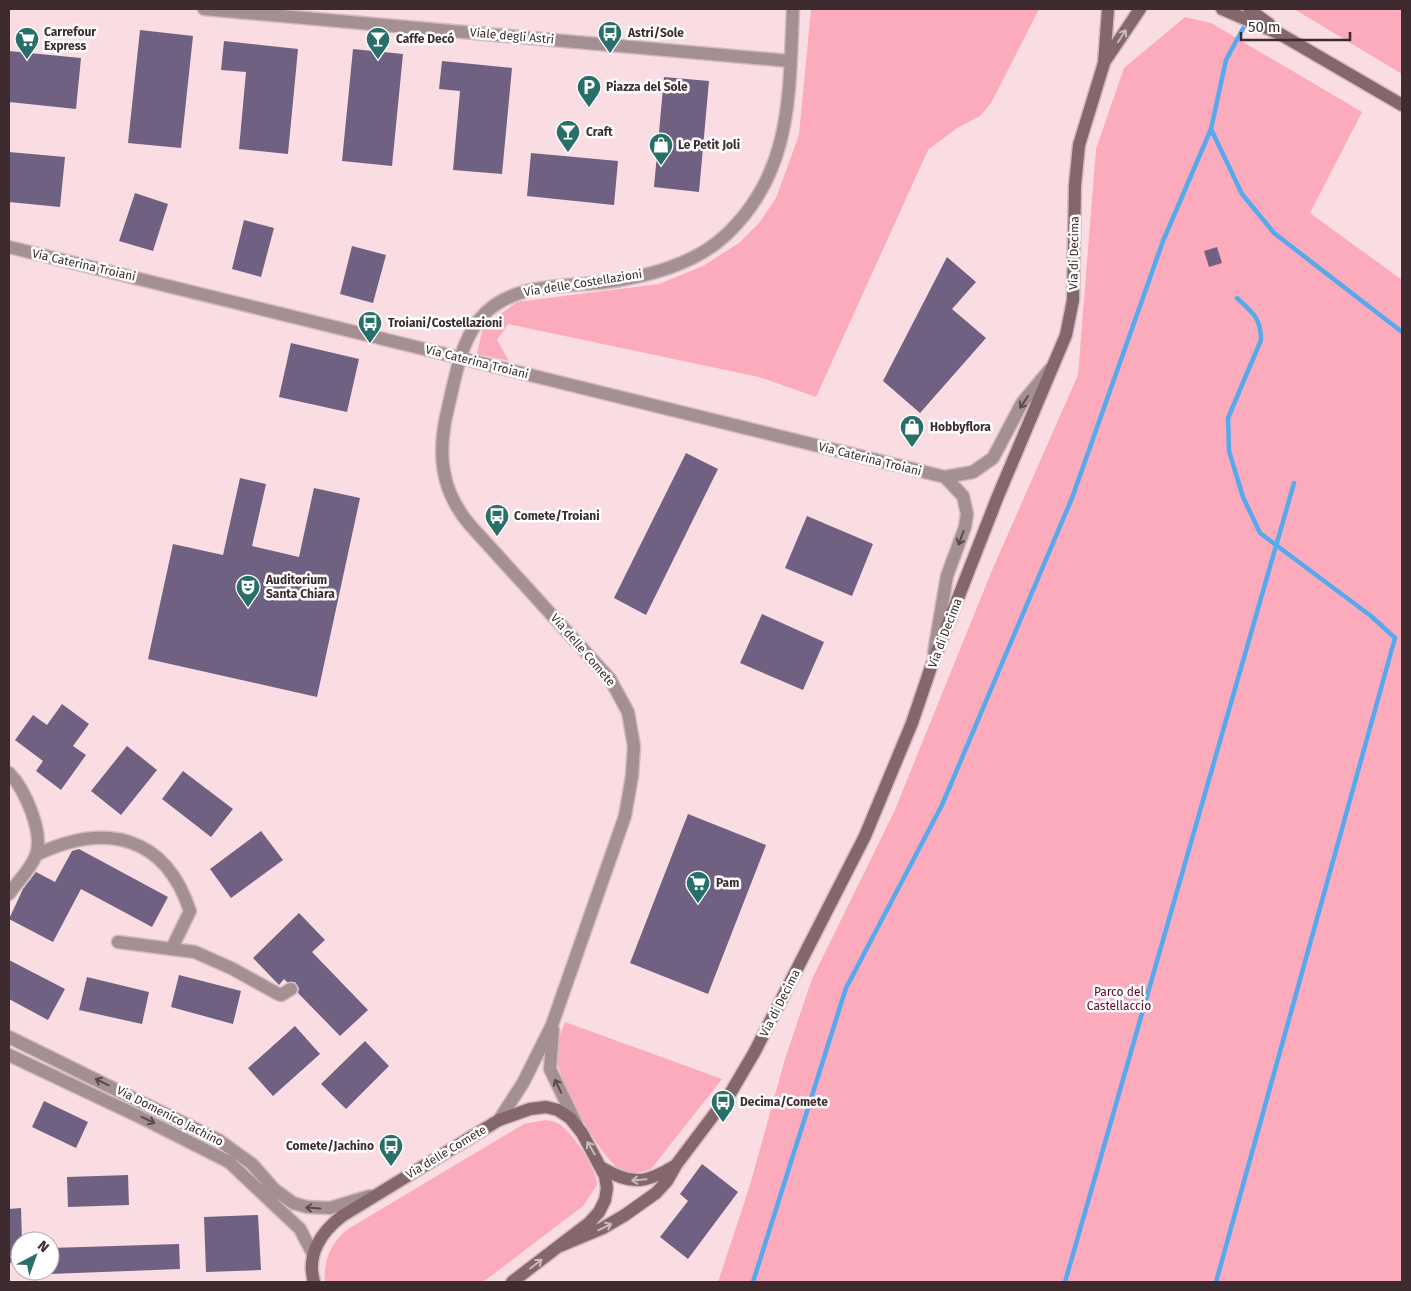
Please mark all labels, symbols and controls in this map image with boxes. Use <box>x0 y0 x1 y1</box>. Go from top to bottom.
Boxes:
scale bar <box>1241 10 1350 42</box>
text: 50 m <box>1248 18 1281 36</box>
bus stop icon: Astri/Sole <box>597 20 623 54</box>
place label: Carrefour Express <box>44 25 96 53</box>
street label: Viale degli Astri <box>469 25 555 47</box>
supermarket icon: Carrefour Express <box>14 26 40 60</box>
bar icon: Caffe Decó <box>365 26 391 60</box>
place label: Astri/Sole <box>627 26 684 40</box>
one-way arrow <box>1117 29 1127 43</box>
place label: Caffe Decó <box>396 32 454 46</box>
parking icon: Piazza del Sole <box>576 74 602 108</box>
place label: Piazza del Sole <box>606 80 688 94</box>
bar icon: Craft <box>555 119 581 153</box>
place label: Craft <box>586 125 613 139</box>
shop icon: Le Petit Joli <box>648 132 674 166</box>
place label: Le Petit Joli <box>678 138 740 152</box>
street label: Via di Decima <box>1066 216 1082 290</box>
street label: Via Caterina Troiani <box>31 246 137 284</box>
street label: Via delle Costellazioni <box>523 267 643 299</box>
bus stop icon: Troiani/Costellazioni <box>357 310 383 344</box>
place label: Troiani/Costellazioni <box>388 316 502 330</box>
street label: Via Caterina Troiani <box>424 342 530 382</box>
one-way arrow <box>1019 394 1029 408</box>
shop icon: Hobbyflora <box>899 414 925 448</box>
place label: Hobbyflora <box>930 420 991 434</box>
street label: Via Caterina Troiani <box>817 439 923 479</box>
bus stop icon: Comete/Troiani <box>484 503 510 537</box>
place label: Comete/Troiani <box>514 509 600 523</box>
one-way arrow <box>956 529 965 545</box>
place label: Auditorium Santa Chiara <box>265 573 335 601</box>
theatre icon: Auditorium Santa Chiara <box>235 574 261 608</box>
street label: Via di Decima <box>925 596 965 670</box>
street label: Via delle Comete <box>548 611 618 689</box>
supermarket icon: Pam <box>685 870 711 904</box>
place label: Pam <box>716 876 739 890</box>
street label: Via di Decima <box>757 967 803 1039</box>
park label: Parco del Castellaccio <box>1087 985 1151 1013</box>
one-way arrow <box>95 1076 110 1086</box>
one-way arrow <box>553 1079 562 1094</box>
street label: Via Domenico Jachino <box>114 1083 226 1149</box>
bus stop icon: Decima/Comete <box>710 1089 736 1123</box>
place label: Decima/Comete <box>740 1095 828 1109</box>
one-way arrow <box>140 1116 155 1126</box>
street label: Via delle Comete <box>403 1123 489 1181</box>
bus stop icon: Comete/Jachino <box>378 1133 404 1167</box>
place label: Comete/Jachino <box>286 1139 374 1153</box>
one-way arrow <box>585 1142 595 1156</box>
one-way arrow <box>631 1175 647 1184</box>
one-way arrow <box>306 1203 322 1212</box>
one-way arrow <box>597 1222 612 1232</box>
north arrow <box>10 1231 60 1281</box>
text: N <box>34 1237 52 1256</box>
one-way arrow <box>529 1259 543 1269</box>

